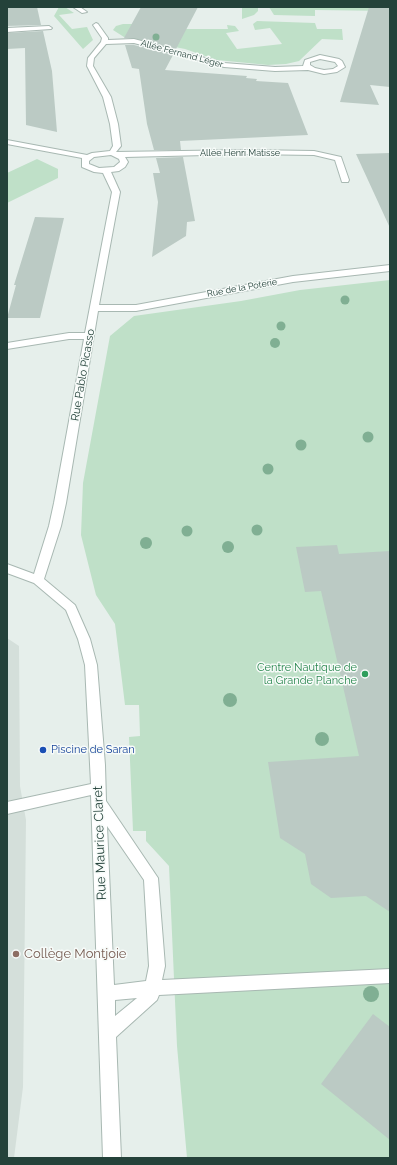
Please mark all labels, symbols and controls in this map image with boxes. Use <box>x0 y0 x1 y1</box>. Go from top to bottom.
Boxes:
street label: Allée Fernand Léger <box>140 38 224 70</box>
street label: Allée Henri Matisse <box>200 148 280 158</box>
street label: Rue de la Poterie <box>206 277 278 299</box>
street label: Rue Pablo Picasso <box>68 328 98 422</box>
place label: Centre Nautique de la Grande Planche <box>257 661 357 687</box>
marker: Centre Nautique de la Grande Planche <box>360 669 370 679</box>
place label: Piscine de Saran <box>51 743 135 757</box>
marker: Piscine de Saran <box>38 745 48 755</box>
street label: Rue Maurice Claret <box>90 786 110 900</box>
place label: Collège Montjoie <box>24 946 126 962</box>
marker: Collège Montjoie <box>11 949 21 959</box>

